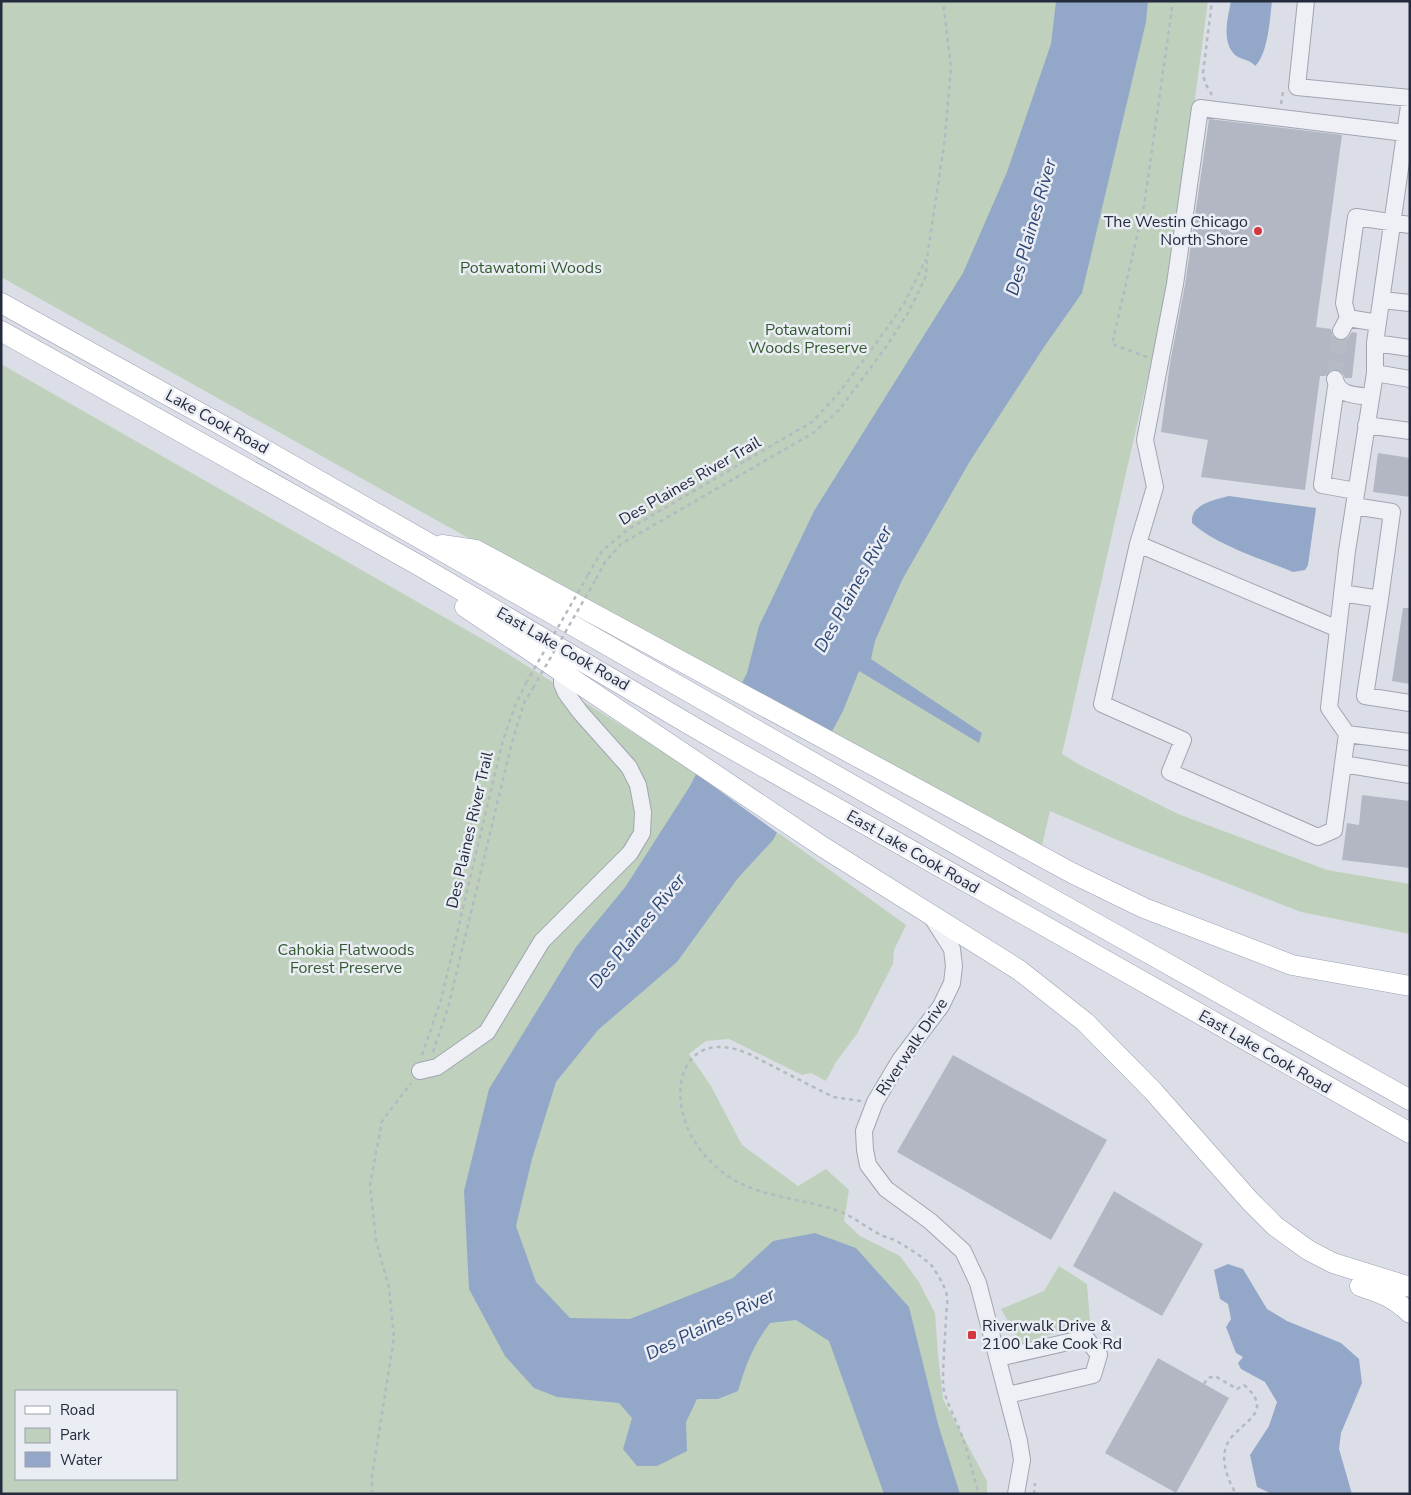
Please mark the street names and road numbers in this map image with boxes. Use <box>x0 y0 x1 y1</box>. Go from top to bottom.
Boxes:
street label: Lake Cook Road <box>161 385 273 459</box>
street label: Des Plaines River Trail <box>615 431 765 531</box>
street label: East Lake Cook Road <box>493 602 633 696</box>
street label: Des Plaines River Trail <box>441 749 499 911</box>
street label: East Lake Cook Road <box>843 805 983 899</box>
street label: Riverwalk Drive <box>871 994 953 1100</box>
street label: East Lake Cook Road <box>1195 1005 1335 1099</box>

